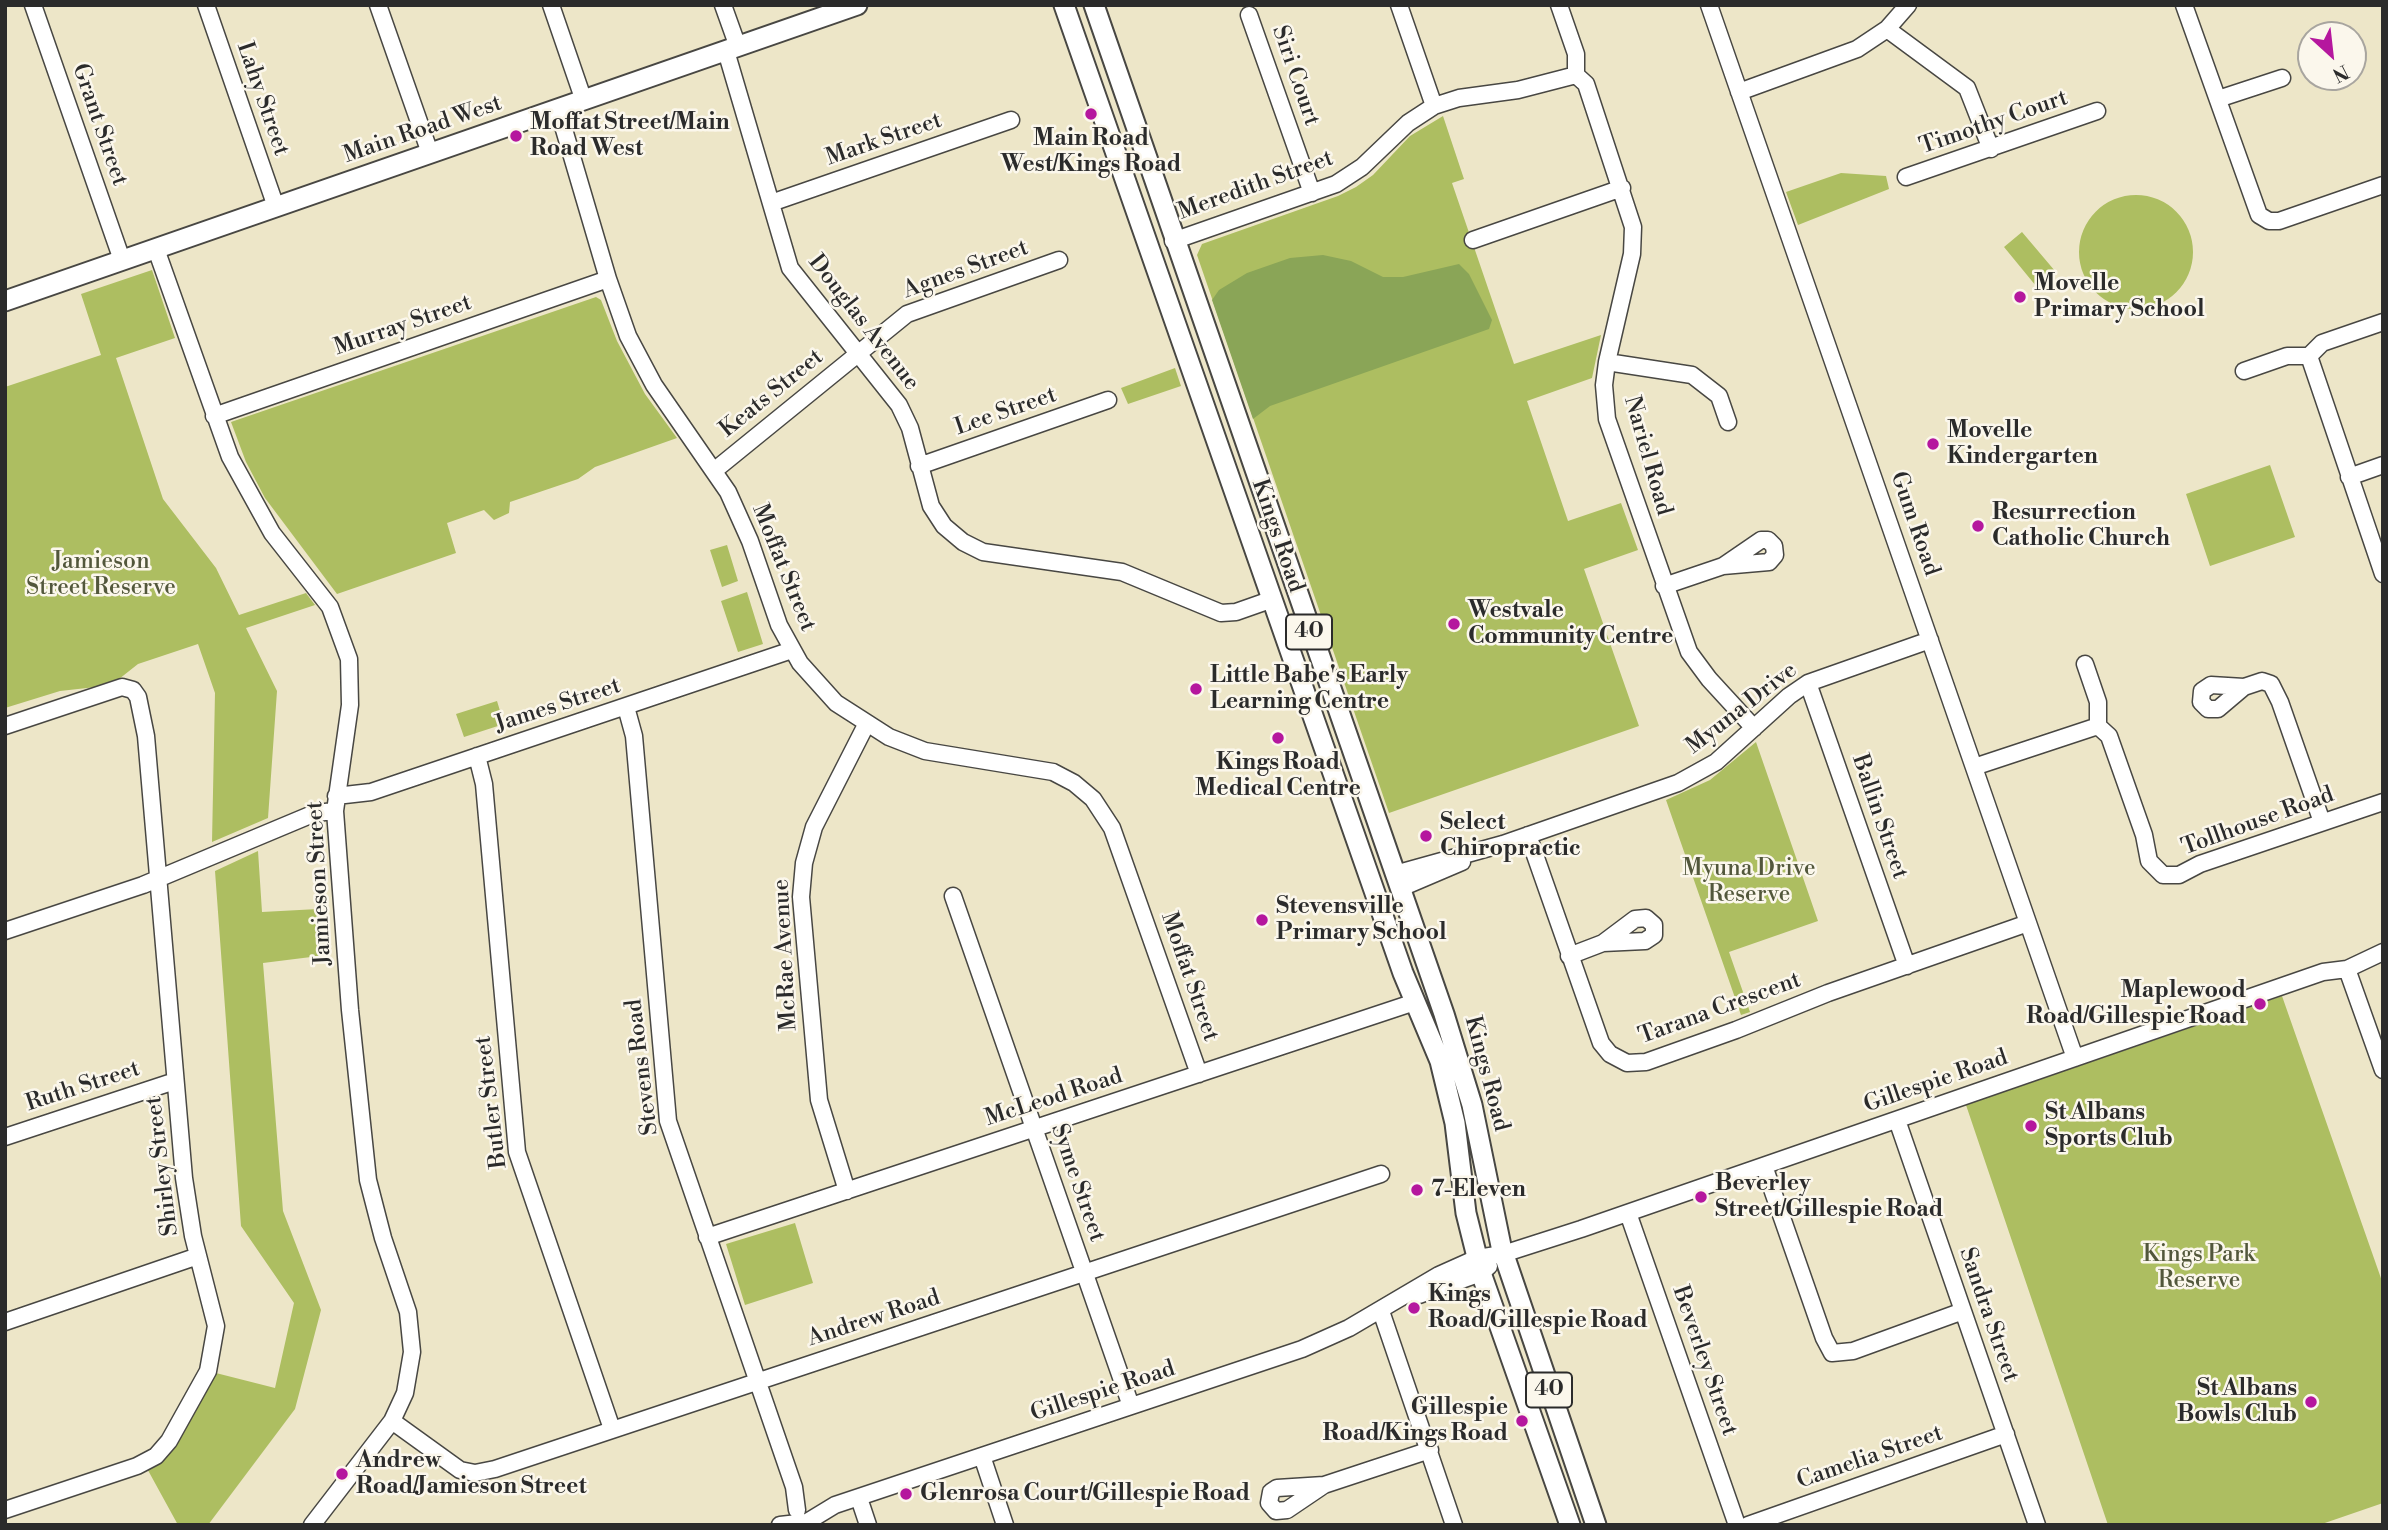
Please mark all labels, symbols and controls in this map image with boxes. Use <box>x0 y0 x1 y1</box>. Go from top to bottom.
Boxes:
north arrow <box>2297 21 2367 91</box>
street label: Siri Court <box>1265 22 1325 130</box>
street label: Lahy Street <box>230 38 294 160</box>
text: N <box>2328 59 2353 87</box>
street label: Grant Street <box>65 60 133 190</box>
street label: Timothy Court <box>1916 85 2072 161</box>
street label: Main Road West <box>340 90 506 170</box>
marker: Main Road West/Kings Road <box>1083 106 1099 122</box>
street label: Mark Street <box>822 107 946 173</box>
place label: Moffat Street/Main Road West <box>530 109 730 163</box>
place label: Main Road West/Kings Road <box>1001 125 1181 179</box>
marker: Moffat Street/Main Road West <box>508 128 524 144</box>
street label: Meredith Street <box>1175 145 1337 227</box>
street label: Agnes Street <box>900 235 1032 305</box>
street label: Douglas Avenue <box>801 250 925 396</box>
place label: Movelle Primary School <box>2034 270 2205 324</box>
marker: Movelle Primary School <box>2012 289 2028 305</box>
street label: Murray Street <box>331 290 475 362</box>
street label: Keats Street <box>715 344 829 444</box>
street label: Lee Street <box>952 382 1060 442</box>
street label: Nariel Road <box>1617 393 1677 519</box>
place label: Movelle Kindergarten <box>1947 417 2098 471</box>
marker: Movelle Kindergarten <box>1925 436 1941 452</box>
street label: Gum Road <box>1883 468 1945 580</box>
street label: Kings Road <box>1245 476 1309 596</box>
place label: Resurrection Catholic Church <box>1992 499 2170 553</box>
street label: Moffat Street <box>745 500 821 636</box>
marker: Resurrection Catholic Church <box>1970 518 1986 534</box>
park label: Jamieson Street Reserve <box>26 548 176 602</box>
place label: Westvale Community Centre <box>1468 597 1673 651</box>
road number: 40 <box>1286 614 1332 650</box>
marker: Westvale Community Centre <box>1446 616 1462 632</box>
street label: Myuna Drive <box>1681 657 1803 761</box>
place label: Little Babe's Early Learning Centre <box>1210 662 1408 716</box>
street label: James Street <box>492 673 624 739</box>
marker: Little Babe's Early Learning Centre <box>1188 681 1204 697</box>
marker: Kings Road Medical Centre <box>1270 730 1286 746</box>
place label: Kings Road Medical Centre <box>1195 749 1361 803</box>
street label: Ballin Street <box>1845 751 1913 883</box>
street label: Tollhouse Road <box>2178 782 2338 862</box>
street label: Jamieson Street <box>302 800 338 966</box>
place label: Select Chiropractic <box>1440 809 1581 863</box>
marker: Select Chiropractic <box>1418 828 1434 844</box>
park label: Myuna Drive Reserve <box>1682 855 1816 909</box>
street label: McRae Avenue <box>768 878 804 1032</box>
place label: Stevensville Primary School <box>1276 893 1447 947</box>
street label: Moffat Street <box>1154 909 1224 1045</box>
marker: Stevensville Primary School <box>1254 912 1270 928</box>
street label: Tarana Crescent <box>1635 967 1805 1051</box>
place label: Maplewood Road/Gillespie Road <box>2026 977 2246 1031</box>
marker: Maplewood Road/Gillespie Road <box>2252 996 2268 1012</box>
street label: Stevens Road <box>621 997 665 1137</box>
street label: Kings Road <box>1457 1013 1515 1135</box>
street label: Butler Street <box>470 1034 514 1170</box>
street label: Gillespie Road <box>1860 1044 2012 1120</box>
street label: Ruth Street <box>22 1056 144 1118</box>
street label: McLeod Road <box>982 1063 1126 1133</box>
street label: Shirley Street <box>141 1094 185 1238</box>
place label: St Albans Sports Club <box>2045 1099 2173 1153</box>
marker: St Albans Sports Club <box>2023 1118 2039 1134</box>
street label: Syme Street <box>1044 1120 1110 1246</box>
place label: Beverley Street/Gillespie Road <box>1715 1170 1943 1224</box>
place label: 7-Eleven <box>1431 1176 1526 1204</box>
marker: 7-Eleven <box>1409 1182 1425 1198</box>
marker: Beverley Street/Gillespie Road <box>1693 1189 1709 1205</box>
park label: Kings Park Reserve <box>2143 1241 2255 1295</box>
street label: Sandra Street <box>1952 1244 2024 1386</box>
place label: Kings Road/Gillespie Road <box>1428 1281 1648 1335</box>
street label: Beverley Street <box>1665 1282 1743 1440</box>
street label: Andrew Road <box>804 1285 944 1353</box>
marker: Kings Road/Gillespie Road <box>1406 1300 1422 1316</box>
street label: Gillespie Road <box>1027 1356 1179 1428</box>
road number: 40 <box>1526 1372 1572 1408</box>
place label: St Albans Bowls Club <box>2177 1375 2297 1429</box>
place label: Gillespie Road/Kings Road <box>1322 1394 1508 1448</box>
marker: St Albans Bowls Club <box>2303 1394 2319 1410</box>
marker: Gillespie Road/Kings Road <box>1514 1413 1530 1429</box>
street label: Camelia Street <box>1793 1420 1947 1496</box>
place label: Andrew Road/Jamieson Street <box>356 1447 587 1501</box>
marker: Andrew Road/Jamieson Street <box>334 1466 350 1482</box>
place label: Glenrosa Court/Gillespie Road <box>920 1480 1250 1508</box>
marker: Glenrosa Court/Gillespie Road <box>898 1486 914 1502</box>

